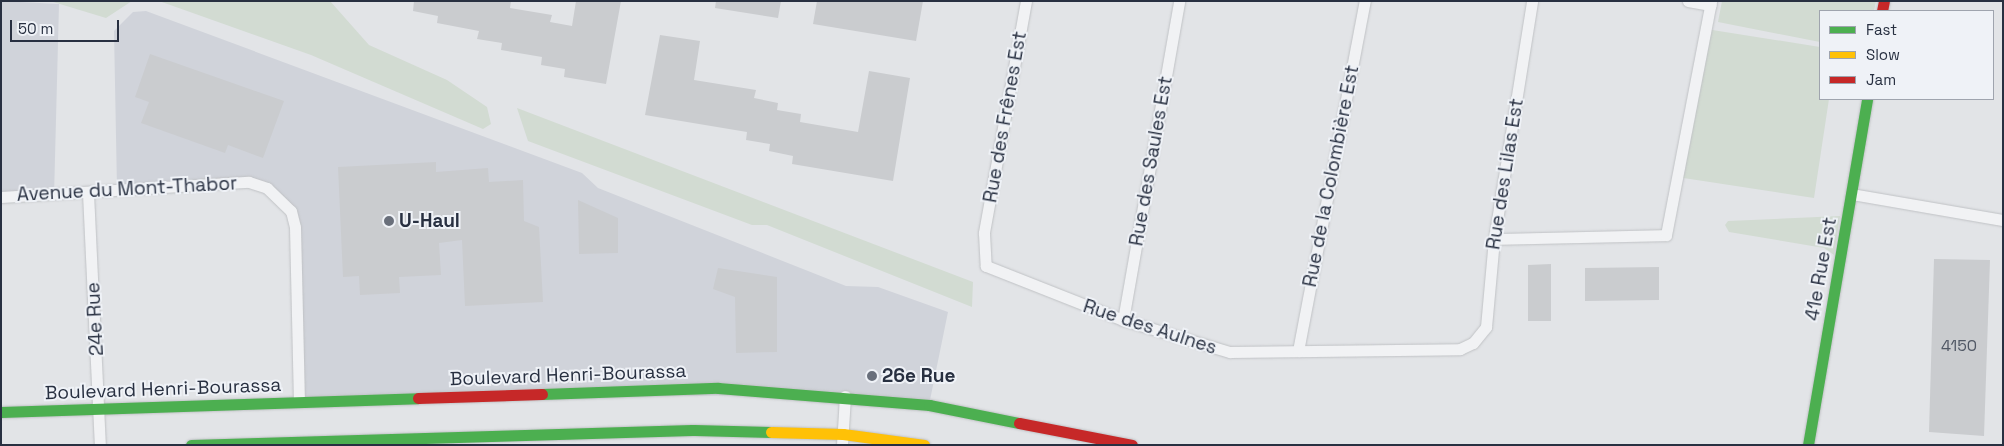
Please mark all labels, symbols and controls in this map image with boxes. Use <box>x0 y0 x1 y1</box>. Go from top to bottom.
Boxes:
scale bar <box>12 10 121 42</box>
legend <box>1819 10 1994 100</box>
text: 50 m <box>18 19 53 38</box>
text: Fast <box>1866 20 1897 39</box>
street label: Rue des Frênes Est <box>979 30 1031 204</box>
text: Slow <box>1866 45 1900 64</box>
street label: Rue de la Colombière Est <box>1298 63 1364 289</box>
text: Jam <box>1866 70 1896 89</box>
street label: Rue des Saules Est <box>1125 74 1177 248</box>
street label: Rue des Lilas Est <box>1482 97 1528 251</box>
street label: Avenue du Mont-Thabor <box>16 172 238 206</box>
place label: U-Haul <box>399 210 460 232</box>
marker: U-Haul <box>383 215 395 227</box>
street label: 41e Rue Est <box>1801 216 1841 322</box>
street label: 24e Rue <box>82 282 108 356</box>
street label: Rue des Aulnes <box>1080 295 1220 359</box>
house number: 4150 <box>1941 336 1977 356</box>
street label: Boulevard Henri-Bourassa <box>449 359 687 391</box>
place label: 26e Rue <box>882 365 955 387</box>
marker: 26e Rue <box>866 370 878 382</box>
street label: Boulevard Henri-Bourassa <box>44 373 282 405</box>

